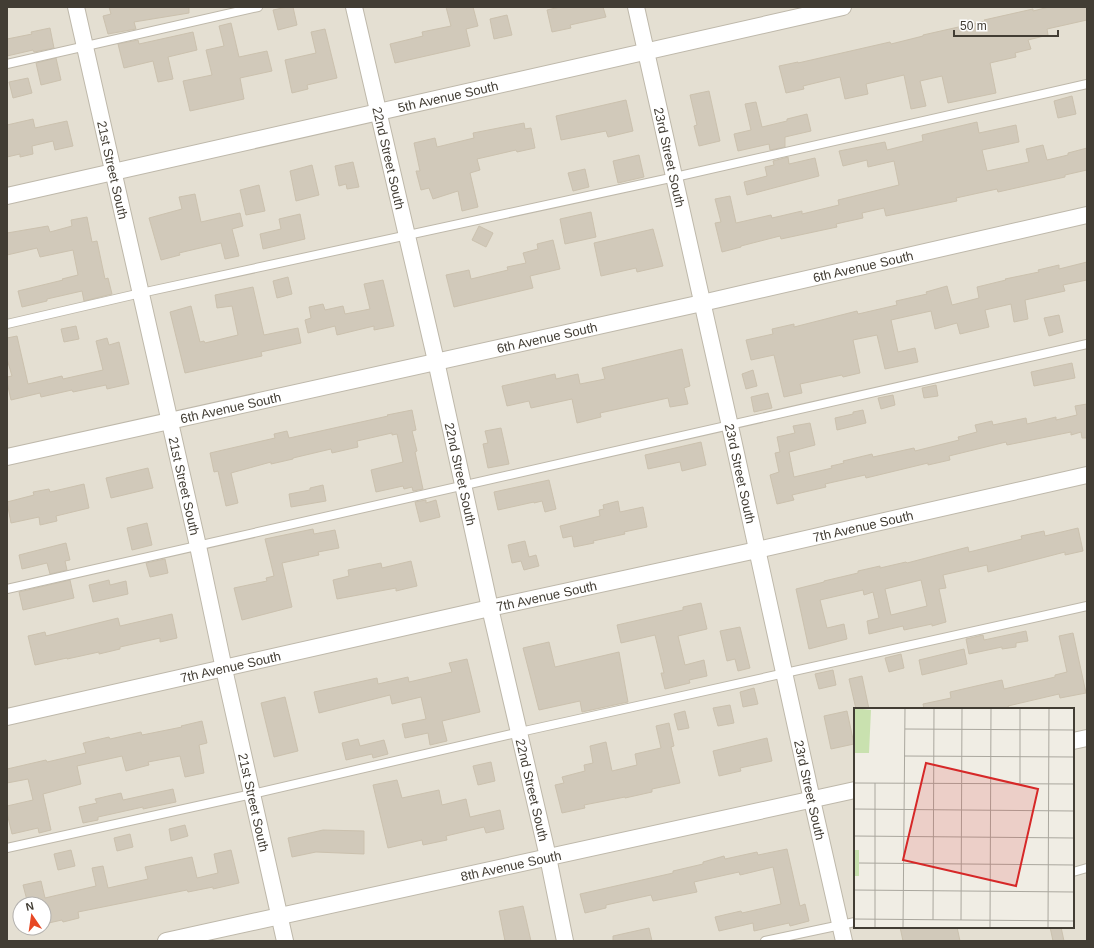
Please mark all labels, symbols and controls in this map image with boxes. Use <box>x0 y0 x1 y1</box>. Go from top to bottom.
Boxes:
scale bar <box>954 12 1058 38</box>
text: 50 m <box>960 19 987 33</box>
street label: 5th Avenue South <box>396 78 500 115</box>
street label: 22nd Street South <box>370 105 408 211</box>
street label: 23rd Street South <box>651 106 688 209</box>
street label: 21st Street South <box>94 119 131 221</box>
street label: 6th Avenue South <box>811 247 915 285</box>
street label: 6th Avenue South <box>495 319 599 356</box>
street label: 6th Avenue South <box>179 389 282 426</box>
street label: 22nd Street South <box>442 421 479 527</box>
street label: 23rd Street South <box>722 422 759 525</box>
street label: 21st Street South <box>166 435 203 537</box>
street label: 7th Avenue South <box>811 507 915 545</box>
street label: 7th Avenue South <box>495 578 598 614</box>
street label: 7th Avenue South <box>179 648 282 685</box>
inset map <box>854 708 1074 928</box>
street label: 22nd Street South <box>513 737 552 843</box>
street label: 23rd Street South <box>792 739 828 841</box>
street label: 21st Street South <box>236 752 272 853</box>
street label: 8th Avenue South <box>459 847 562 884</box>
north arrow <box>12 896 52 936</box>
text: N <box>25 900 35 913</box>

